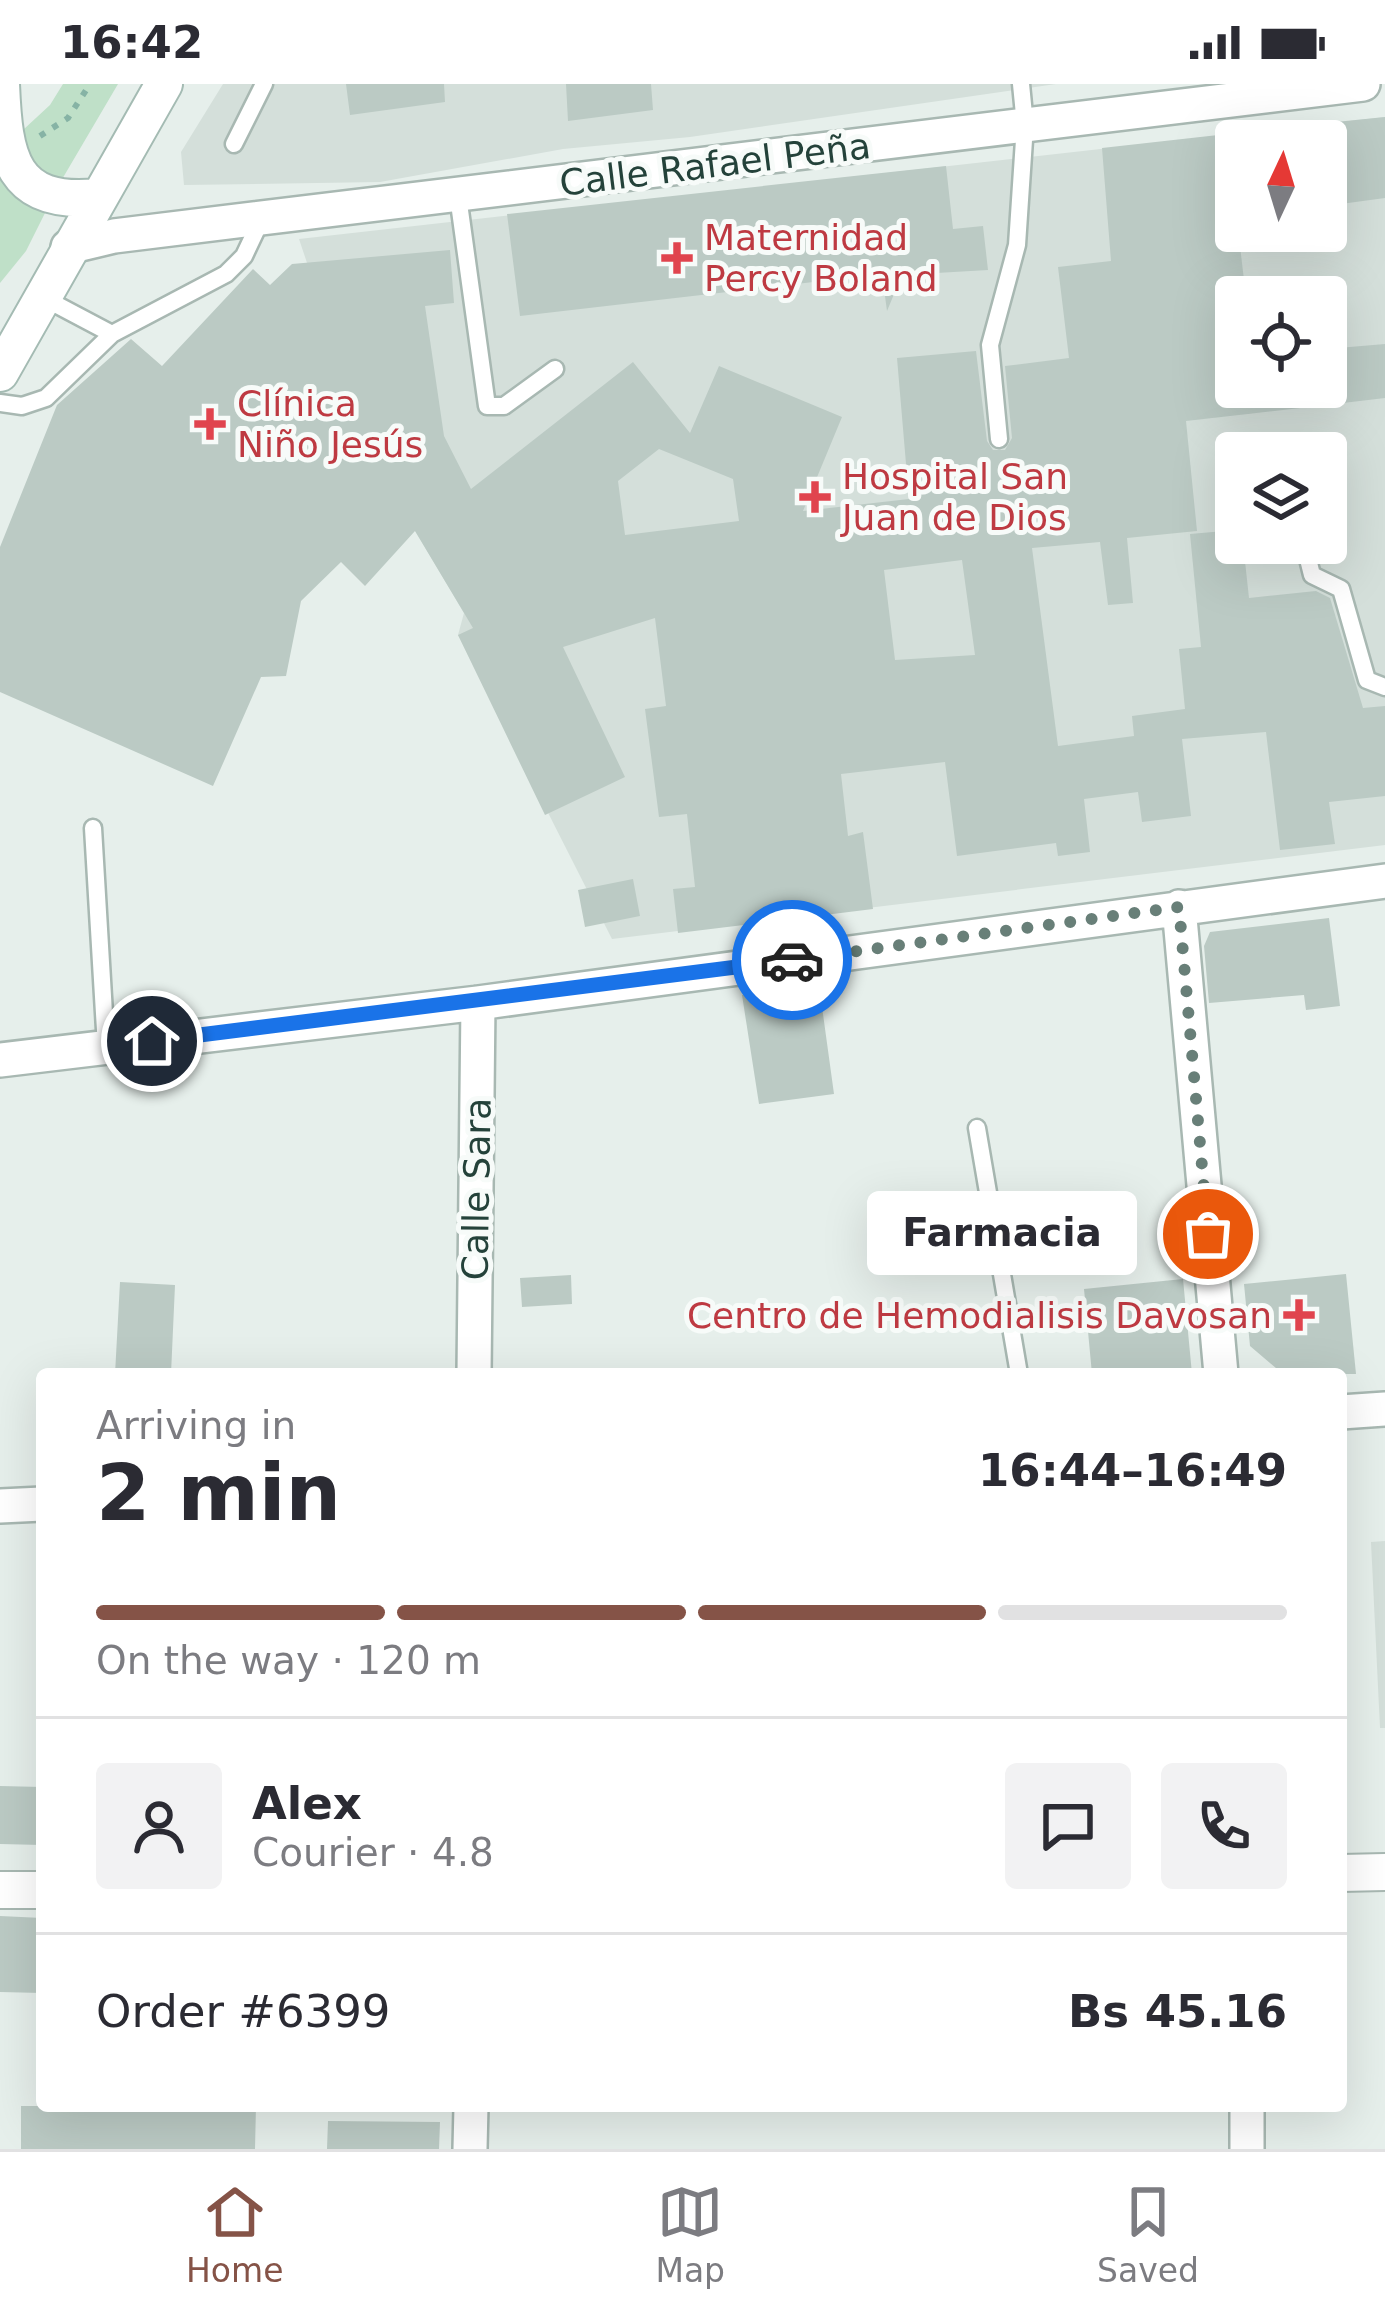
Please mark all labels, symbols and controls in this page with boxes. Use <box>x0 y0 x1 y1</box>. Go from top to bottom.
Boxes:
text: 16:42 <box>60 16 203 69</box>
north arrow <box>1215 120 1347 252</box>
map controls <box>1215 120 1347 564</box>
street label: Calle Rafael Peña <box>557 125 873 204</box>
place label: Maternidad Percy Boland <box>704 217 938 299</box>
marker: Maternidad Percy Boland <box>661 242 693 274</box>
button: locate <box>1215 276 1347 408</box>
place label: Clínica Niño Jesús <box>237 383 423 465</box>
marker: Clínica Niño Jesús <box>194 408 226 440</box>
button: layers <box>1215 432 1347 564</box>
place label: Hospital San Juan de Dios <box>840 456 1068 538</box>
marker: Hospital San Juan de Dios <box>799 481 831 513</box>
courier <box>732 900 852 1020</box>
icon: car <box>759 927 825 993</box>
pin <box>101 990 203 1092</box>
icon: home <box>119 1008 185 1074</box>
street label: Calle Sara <box>454 1097 499 1281</box>
pin <box>1157 1183 1259 1285</box>
callout: Farmacia <box>866 1192 1136 1276</box>
icon: bag <box>1175 1201 1241 1267</box>
text: Farmacia <box>902 1210 1102 1255</box>
place label: Centro de Hemodialisis Davosan <box>687 1295 1272 1336</box>
marker: Centro de Hemodialisis Davosan <box>1283 1299 1315 1331</box>
text: Arriving in <box>96 1403 296 1448</box>
text: 16:44–16:49 <box>978 1444 1287 1497</box>
text: 2 min <box>96 1448 341 1538</box>
text: On the way · 120 m <box>96 1638 481 1683</box>
button: person <box>96 1763 222 1889</box>
button: chat <box>1005 1763 1131 1889</box>
button: phone <box>1161 1763 1287 1889</box>
text: Alex <box>252 1777 362 1830</box>
text: Courier · 4.8 <box>252 1830 494 1875</box>
text: Order #6399 <box>96 1985 390 2038</box>
text: Bs 45.16 <box>1068 1985 1287 2038</box>
tab: Home <box>186 2179 283 2290</box>
tab: Map <box>655 2179 725 2290</box>
tab: Saved <box>1097 2179 1199 2290</box>

